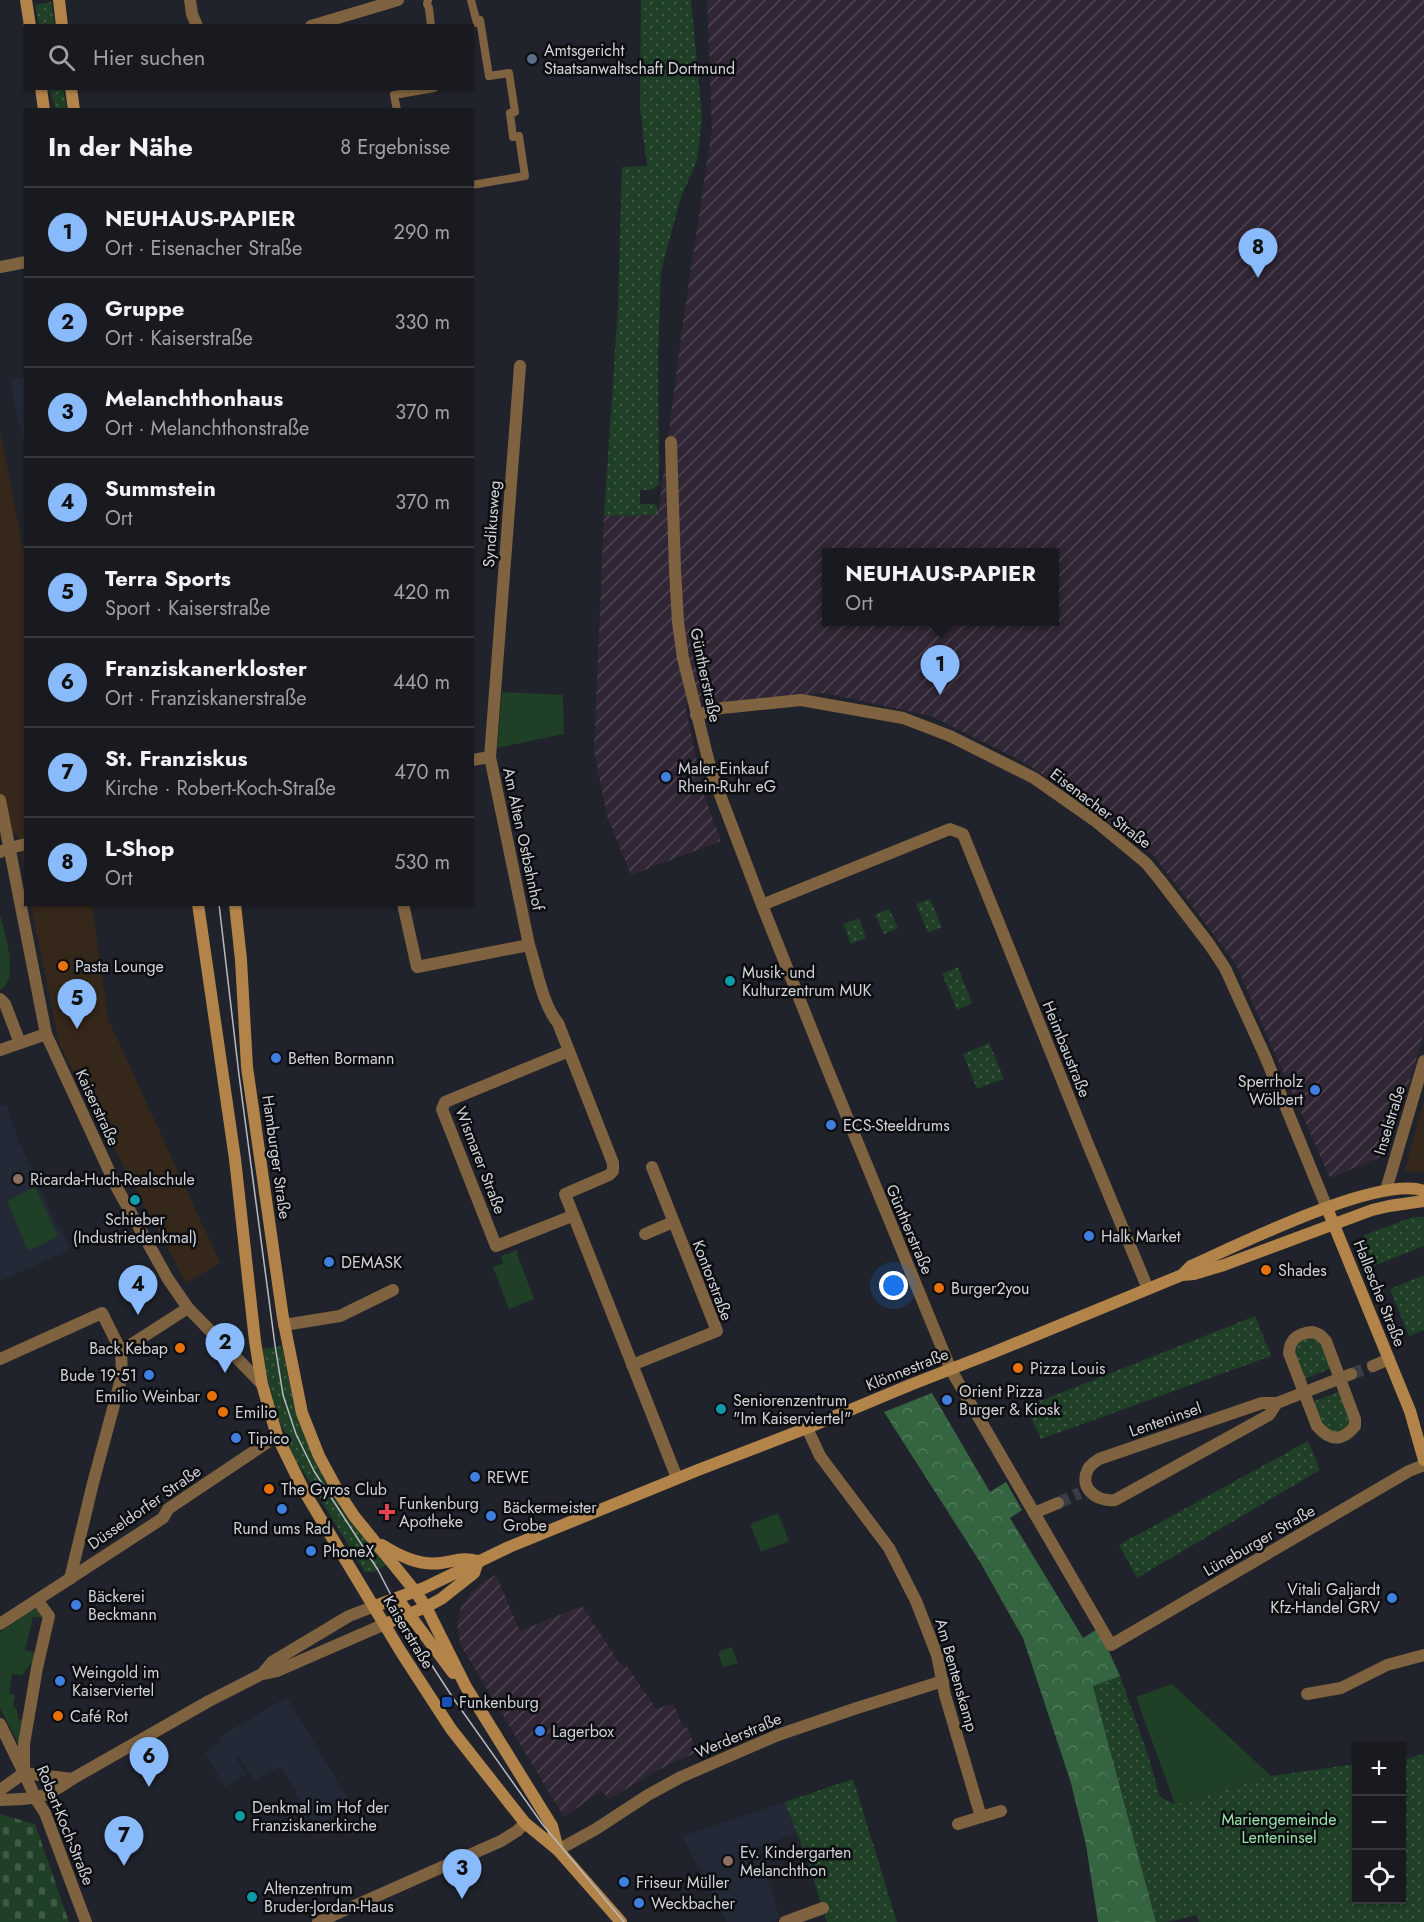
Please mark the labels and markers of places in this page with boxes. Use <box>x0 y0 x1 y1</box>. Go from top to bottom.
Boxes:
place label: Amtsgericht Staatsanwaltschaft Dortmund <box>544 39 735 80</box>
marker: Amtsgericht Staatsanwaltschaft Dortmund <box>525 52 539 66</box>
pin: 8 <box>1238 228 1278 278</box>
pin: 1 <box>920 646 960 695</box>
place label: Maler-Einkauf Rhein-Ruhr eG <box>678 757 776 798</box>
marker: Maler-Einkauf Rhein-Ruhr eG <box>659 770 673 784</box>
place label: Pasta Lounge <box>75 955 164 978</box>
marker: Pasta Lounge <box>56 959 70 973</box>
place label: Musik- und Kulturzentrum MUK <box>742 961 872 1002</box>
marker: Musik- und Kulturzentrum MUK <box>723 974 737 988</box>
pin: 5 <box>58 980 97 1029</box>
place label: Betten Bormann <box>288 1047 394 1070</box>
marker: Betten Bormann <box>269 1051 283 1065</box>
place label: Sperrholz Wölbert <box>1238 1070 1304 1111</box>
marker: Sperrholz Wölbert <box>1308 1083 1322 1097</box>
place label: ECS-Steeldrums <box>843 1114 950 1137</box>
marker: ECS-Steeldrums <box>824 1118 838 1132</box>
place label: Ricarda-Huch-Realschule <box>30 1168 195 1191</box>
marker: Ricarda-Huch-Realschule <box>11 1172 25 1186</box>
marker: Schieber (Industriedenkmal) <box>128 1193 142 1207</box>
place label: Schieber (Industriedenkmal) <box>73 1208 197 1249</box>
place label: Halk Market <box>1101 1225 1181 1248</box>
marker: Halk Market <box>1082 1229 1096 1243</box>
place label: DEMASK <box>341 1251 402 1274</box>
marker: DEMASK <box>322 1255 336 1269</box>
place label: Shades <box>1278 1259 1327 1282</box>
marker: Shades <box>1259 1263 1273 1277</box>
pin: 4 <box>118 1266 158 1315</box>
place label: Burger2you <box>951 1277 1029 1300</box>
marker: Burger2you <box>932 1281 946 1295</box>
pin: 2 <box>206 1324 244 1373</box>
place label: Back Kebap <box>89 1337 168 1360</box>
marker: Back Kebap <box>173 1341 187 1355</box>
place label: Pizza Louis <box>1030 1357 1106 1380</box>
marker: Pizza Louis <box>1011 1361 1025 1375</box>
place label: Bude 19•51 <box>60 1364 137 1387</box>
marker: Bude 19•51 <box>142 1368 156 1382</box>
place label: Orient Pizza Burger & Kiosk <box>959 1380 1061 1421</box>
place label: Emilio Weinbar <box>96 1385 201 1408</box>
marker: Emilio Weinbar <box>205 1389 219 1403</box>
place label: Seniorenzentrum "Im Kaiserviertel" <box>733 1389 851 1430</box>
marker: Orient Pizza Burger & Kiosk <box>940 1393 954 1407</box>
place label: Emilio <box>235 1401 277 1424</box>
marker: Seniorenzentrum "Im Kaiserviertel" <box>714 1402 728 1416</box>
marker: Emilio <box>216 1405 230 1419</box>
place label: Tipico <box>248 1427 290 1450</box>
marker: Tipico <box>229 1431 243 1445</box>
place label: REWE <box>487 1466 529 1489</box>
marker: REWE <box>468 1470 482 1484</box>
place label: The Gyros Club <box>281 1478 387 1501</box>
marker: The Gyros Club <box>262 1482 276 1496</box>
place label: Funkenburg Apotheke <box>399 1492 479 1533</box>
place label: Bäckermeister Grobe <box>503 1496 597 1537</box>
marker: Rund ums Rad <box>275 1502 289 1516</box>
marker: Funkenburg Apotheke <box>380 1505 394 1519</box>
marker: Bäckermeister Grobe <box>484 1509 498 1523</box>
place label: Rund ums Rad <box>233 1517 331 1540</box>
place label: PhoneX <box>323 1540 375 1563</box>
marker: PhoneX <box>304 1544 318 1558</box>
place label: Vitali Galjardt Kfz-Handel GRV <box>1270 1578 1380 1619</box>
place label: Bäckerei Beckmann <box>88 1585 157 1626</box>
marker: Vitali Galjardt Kfz-Handel GRV <box>1385 1591 1399 1605</box>
marker: Bäckerei Beckmann <box>69 1598 83 1612</box>
place label: Weingold im Kaiserviertel <box>72 1661 159 1702</box>
marker: Weingold im Kaiserviertel <box>53 1674 67 1688</box>
place label: Funkenburg <box>459 1691 539 1714</box>
marker: Funkenburg <box>440 1695 454 1709</box>
place label: Café Rot <box>70 1705 128 1728</box>
marker: Café Rot <box>51 1709 65 1723</box>
place label: Lagerbox <box>552 1720 614 1743</box>
marker: Lagerbox <box>533 1724 547 1738</box>
pin: 6 <box>130 1738 168 1787</box>
place label: Denkmal im Hof der Franziskanerkirche <box>252 1796 390 1837</box>
marker: Denkmal im Hof der Franziskanerkirche <box>233 1809 247 1823</box>
pin: 7 <box>104 1816 144 1866</box>
place label: Ev. Kindergarten Melanchthon <box>740 1841 851 1882</box>
pin: 3 <box>442 1850 482 1899</box>
marker: Ev. Kindergarten Melanchthon <box>721 1854 735 1868</box>
place label: Friseur Müller <box>636 1871 730 1894</box>
marker: Friseur Müller <box>617 1875 631 1889</box>
place label: Altenzentrum Bruder-Jordan-Haus <box>264 1877 394 1918</box>
marker: Altenzentrum Bruder-Jordan-Haus <box>245 1890 259 1904</box>
place label: Weckbacher <box>651 1892 736 1915</box>
marker: Weckbacher <box>632 1896 646 1910</box>

